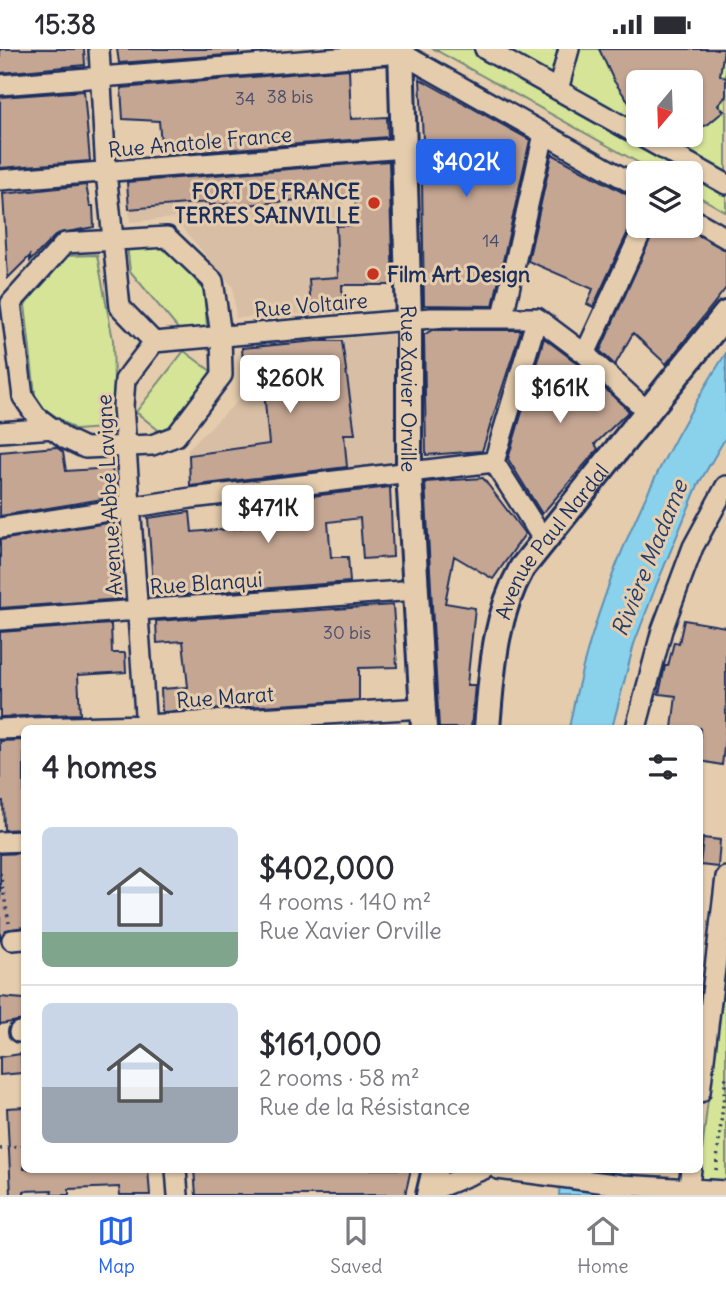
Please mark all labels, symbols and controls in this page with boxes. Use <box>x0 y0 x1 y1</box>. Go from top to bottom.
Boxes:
text: 15:38 <box>35 8 96 41</box>
north arrow <box>626 70 704 147</box>
map controls <box>626 70 703 238</box>
house number: 38 bis <box>266 85 314 108</box>
house number: 34 <box>235 87 255 110</box>
street label: Rue Anatole France <box>107 121 293 163</box>
pin: $402K <box>417 139 515 199</box>
text: $402K <box>432 147 500 176</box>
button: layers <box>626 161 703 238</box>
place label: FORT DE FRANCE TERRES SAINVILLE <box>175 178 360 229</box>
marker: FORT DE FRANCE TERRES SAINVILLE <box>366 195 382 211</box>
house number: 14 <box>482 229 500 252</box>
place label: Film Art Design <box>387 261 530 288</box>
marker: Film Art Design <box>365 266 381 282</box>
street label: Rue Voltaire <box>253 287 369 323</box>
street label: Rue Xavier Orville <box>395 305 423 472</box>
pin: $260K <box>241 355 339 415</box>
text: $260K <box>256 363 324 392</box>
pin: $161K <box>511 365 609 425</box>
text: $161K <box>531 373 589 402</box>
street label: Avenue Abbé Lavigne <box>90 394 128 596</box>
street label: Avenue Paul Nardal <box>489 458 614 623</box>
water label: Rivière Madame <box>604 474 694 640</box>
pin: $471K <box>219 485 317 545</box>
text: $471K <box>238 493 298 522</box>
street label: Rue Blanqui <box>149 566 263 600</box>
house number: 30 bis <box>323 621 371 644</box>
street label: Rue Marat <box>175 680 275 714</box>
text: 4 homes <box>42 748 157 786</box>
icon: filters <box>644 748 682 786</box>
text: $402,000 <box>259 849 395 887</box>
icon: home <box>98 855 182 939</box>
text: 4 rooms · 140 m² <box>259 887 431 916</box>
text: Rue Xavier Orville <box>259 916 442 945</box>
text: $161,000 <box>259 1025 382 1063</box>
icon: home <box>98 1031 182 1115</box>
text: 2 rooms · 58 m² <box>259 1063 420 1092</box>
text: Rue de la Résistance <box>259 1092 470 1121</box>
tab: Map <box>97 1212 135 1278</box>
tab: Saved <box>330 1212 382 1278</box>
tab: Home <box>577 1212 629 1278</box>

